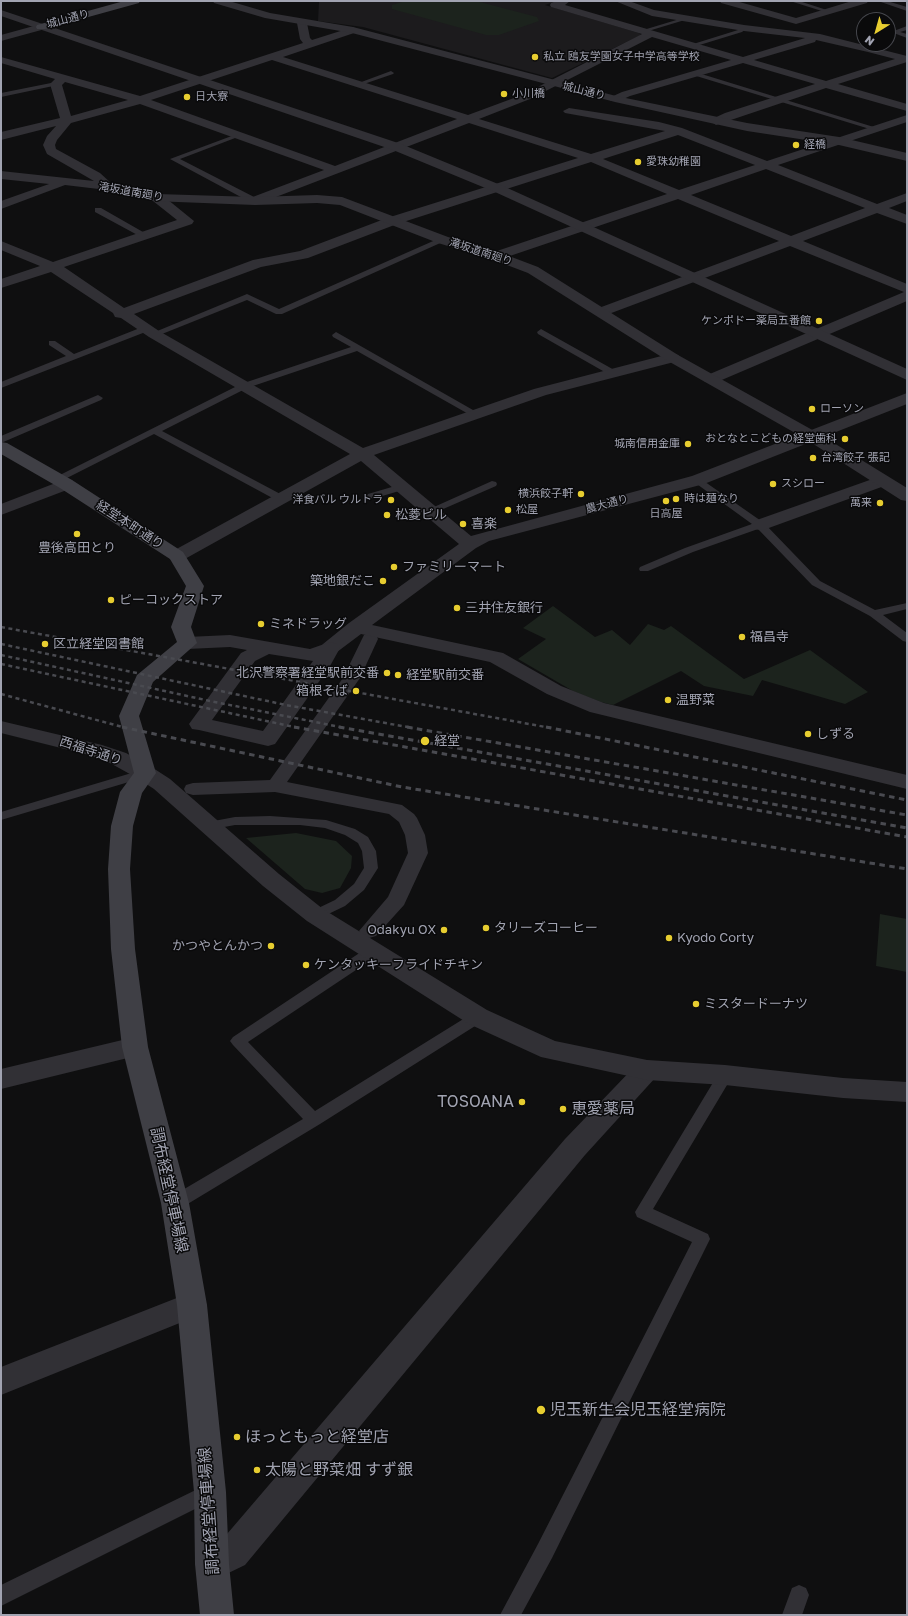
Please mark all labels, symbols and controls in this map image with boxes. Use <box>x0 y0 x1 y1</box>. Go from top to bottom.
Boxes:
street label: 城山通り <box>45 7 91 31</box>
north arrow <box>856 12 896 52</box>
text: N <box>862 33 876 49</box>
place label: 私立 鴎友学園女子中学高等学校 <box>543 50 700 64</box>
marker: 私立 鴎友学園女子中学高等学校 <box>530 52 540 62</box>
street label: 城山通り <box>561 79 607 103</box>
place label: 小川橋 <box>512 87 545 101</box>
marker: 小川橋 <box>499 89 509 99</box>
place label: 日大寮 <box>195 90 228 104</box>
marker: 日大寮 <box>182 92 192 102</box>
place label: 経橋 <box>804 138 826 152</box>
marker: 経橋 <box>791 140 801 150</box>
place label: 愛珠幼稚園 <box>646 155 701 169</box>
marker: 愛珠幼稚園 <box>633 157 643 167</box>
street label: 滝坂道南廻り <box>97 180 165 204</box>
street label: 滝坂道南廻り <box>448 236 514 268</box>
place label: ケンポドー薬局五番館 <box>701 314 811 328</box>
marker: ケンポドー薬局五番館 <box>814 316 824 326</box>
place label: ローソン <box>820 402 864 416</box>
marker: ローソン <box>807 404 817 414</box>
place label: おとなとこどもの経堂歯科 <box>705 432 837 446</box>
marker: おとなとこどもの経堂歯科 <box>840 434 850 444</box>
place label: 城南信用金庫 <box>614 437 680 451</box>
marker: 城南信用金庫 <box>683 439 693 449</box>
place label: 台湾餃子 張記 <box>821 451 890 465</box>
marker: 台湾餃子 張記 <box>808 453 818 463</box>
place label: スシロー <box>781 477 825 491</box>
marker: スシロー <box>768 479 778 489</box>
place label: 横浜餃子軒 <box>518 487 573 501</box>
marker: 横浜餃子軒 <box>576 489 586 499</box>
street label: 農大通り <box>584 492 630 516</box>
place label: 時は麺なり <box>684 492 739 506</box>
place label: 洋食バル ウルトラ <box>292 493 383 507</box>
marker: 時は麺なり <box>671 494 681 504</box>
marker: 洋食バル ウルトラ <box>386 495 396 505</box>
marker: 日高屋 <box>661 496 671 506</box>
place label: 萬来 <box>850 496 872 510</box>
street label: 経堂本町通り <box>93 497 167 553</box>
marker: 萬来 <box>875 498 885 508</box>
place label: 松屋 <box>516 503 538 517</box>
marker: 松屋 <box>503 505 513 515</box>
place label: 松菱ビル <box>395 507 447 523</box>
place label: 日高屋 <box>650 507 682 521</box>
marker: 松菱ビル <box>382 510 392 520</box>
place label: 喜楽 <box>471 516 497 532</box>
marker: 喜楽 <box>458 519 468 529</box>
marker: 豊後高田とり <box>72 529 82 539</box>
place label: 豊後高田とり <box>38 540 116 556</box>
place label: ファミリーマート <box>402 559 506 575</box>
marker: ファミリーマート <box>389 562 399 572</box>
place label: 築地銀だこ <box>310 573 375 589</box>
marker: 築地銀だこ <box>378 576 388 586</box>
place label: ピーコックストア <box>119 592 223 608</box>
marker: ピーコックストア <box>106 595 116 605</box>
place label: 三井住友銀行 <box>465 600 543 616</box>
marker: 三井住友銀行 <box>452 603 462 613</box>
place label: ミネドラッグ <box>269 616 347 632</box>
marker: ミネドラッグ <box>256 619 266 629</box>
place label: 福昌寺 <box>750 629 789 645</box>
marker: 福昌寺 <box>737 632 747 642</box>
place label: 区立経堂図書館 <box>53 636 144 652</box>
marker: 区立経堂図書館 <box>40 639 50 649</box>
place label: 北沢警察署経堂駅前交番 <box>236 665 379 681</box>
place label: 経堂駅前交番 <box>406 667 484 683</box>
marker: 北沢警察署経堂駅前交番 <box>382 668 392 678</box>
marker: 経堂駅前交番 <box>393 670 403 680</box>
place label: 箱根そば <box>296 683 348 699</box>
marker: 箱根そば <box>351 686 361 696</box>
place label: 温野菜 <box>676 692 715 708</box>
marker: 温野菜 <box>663 695 673 705</box>
place label: しずる <box>816 726 855 742</box>
marker: しずる <box>803 729 813 739</box>
place label: 経堂 <box>434 733 460 749</box>
street label: 西福寺通り <box>58 734 124 768</box>
marker: 経堂 <box>419 735 431 747</box>
place label: タリーズコーヒー <box>494 920 598 936</box>
place label: Odakyu OX <box>367 922 436 938</box>
marker: タリーズコーヒー <box>481 923 491 933</box>
marker: Odakyu OX <box>439 925 449 935</box>
place label: Kyodo Corty <box>677 930 754 946</box>
marker: Kyodo Corty <box>664 933 674 943</box>
place label: かつやとんかつ <box>172 938 263 954</box>
marker: かつやとんかつ <box>266 941 276 951</box>
place label: ケンタッキーフライドチキン <box>314 957 483 973</box>
marker: ケンタッキーフライドチキン <box>301 960 311 970</box>
place label: ミスタードーナツ <box>704 996 808 1012</box>
marker: ミスタードーナツ <box>691 999 701 1009</box>
place label: TOSOANA <box>437 1092 514 1112</box>
marker: TOSOANA <box>517 1097 527 1107</box>
place label: 恵愛薬局 <box>571 1099 635 1119</box>
marker: 恵愛薬局 <box>558 1104 568 1114</box>
street label: 調布経堂停車場線 <box>146 1125 192 1255</box>
place label: 児玉新生会児玉経堂病院 <box>550 1400 726 1420</box>
marker: 児玉新生会児玉経堂病院 <box>535 1404 547 1416</box>
place label: ほっともっと経堂店 <box>245 1427 389 1447</box>
marker: ほっともっと経堂店 <box>232 1432 242 1442</box>
street label: 調布経堂停車場線 <box>195 1446 223 1576</box>
place label: 太陽と野菜畑 すず銀 <box>265 1460 413 1480</box>
marker: 太陽と野菜畑 すず銀 <box>252 1465 262 1475</box>

